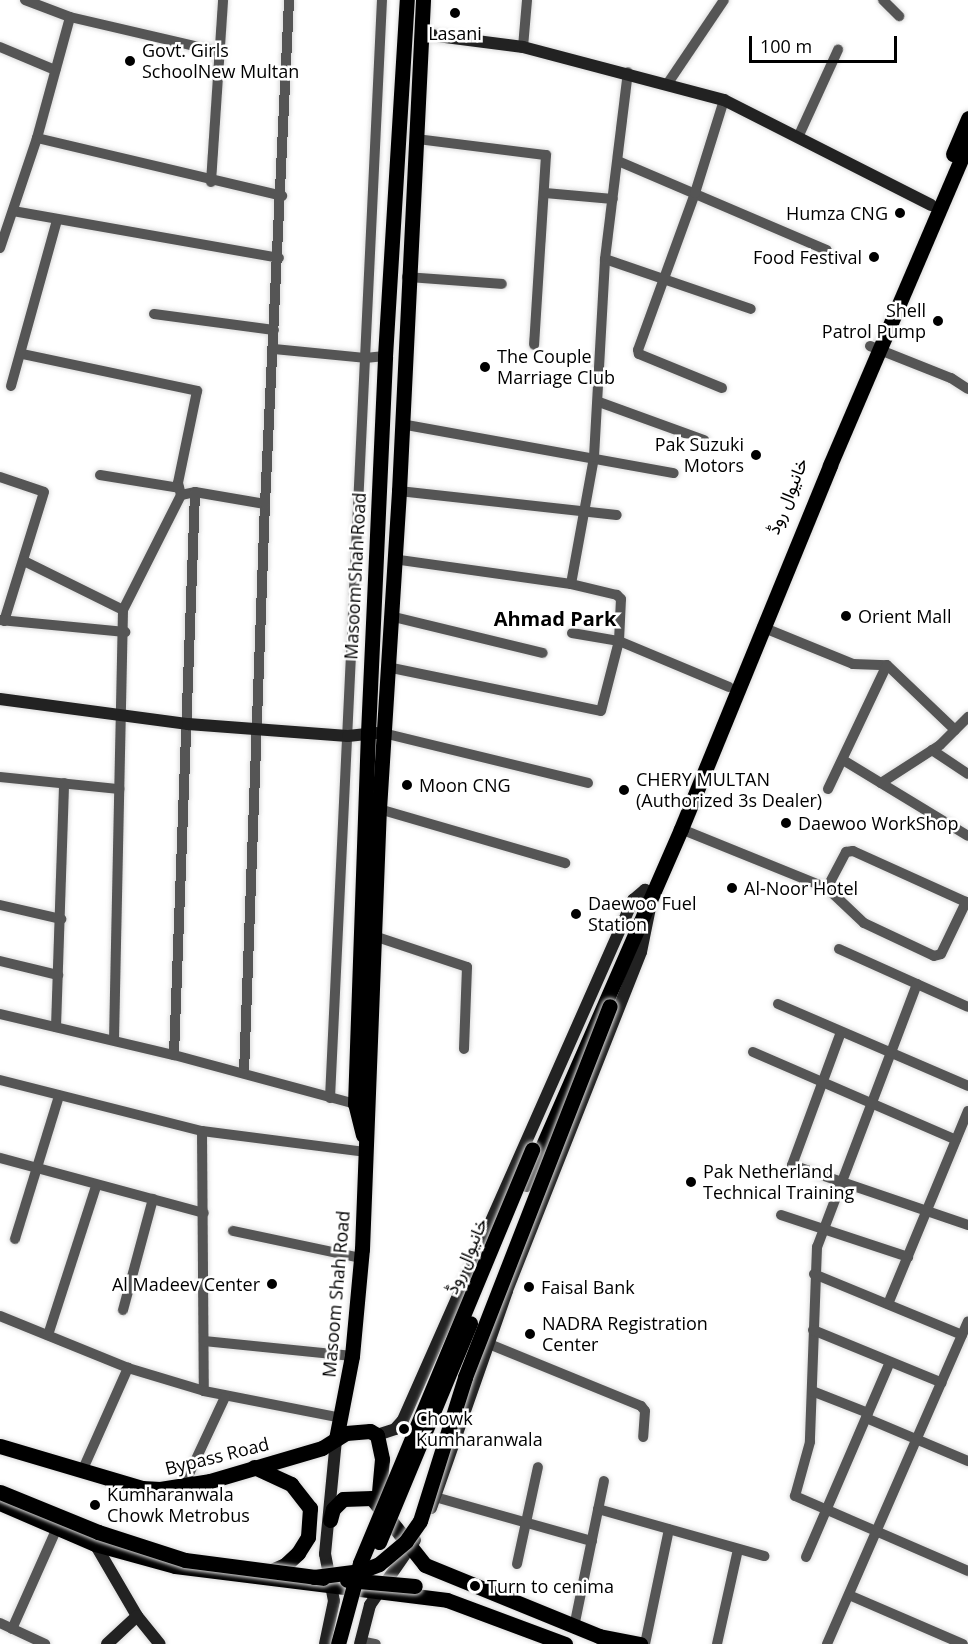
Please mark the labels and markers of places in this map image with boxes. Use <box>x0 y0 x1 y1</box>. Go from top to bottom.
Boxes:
marker: Lasani <box>448 6 462 20</box>
place label: Lasani <box>428 22 482 44</box>
place label: Govt. Girls SchoolNew Multan <box>142 40 299 82</box>
marker: Govt. Girls SchoolNew Multan <box>123 54 137 68</box>
place label: Humza CNG <box>786 202 888 224</box>
marker: Humza CNG <box>893 206 907 220</box>
place label: Food Festival <box>753 246 862 268</box>
marker: Food Festival <box>867 250 881 264</box>
place label: Shell Patrol Pump <box>822 300 926 342</box>
marker: Shell Patrol Pump <box>931 314 945 328</box>
place label: The Couple Marriage Club <box>497 346 615 388</box>
marker: The Couple Marriage Club <box>478 360 492 374</box>
place label: Pak Suzuki Motors <box>655 434 744 476</box>
marker: Pak Suzuki Motors <box>749 448 763 462</box>
place label: Orient Mall <box>858 605 951 627</box>
marker: Orient Mall <box>839 609 853 623</box>
place label: CHERY MULTAN (Authorized 3s Dealer) <box>636 769 822 812</box>
place label: Moon CNG <box>419 774 511 796</box>
marker: Moon CNG <box>400 778 414 792</box>
marker: CHERY MULTAN (Authorized 3s Dealer) <box>617 783 631 797</box>
place label: Daewoo WorkShop <box>798 812 958 834</box>
marker: Daewoo WorkShop <box>779 816 793 830</box>
place label: Al-Noor Hotel <box>744 877 858 899</box>
marker: Al-Noor Hotel <box>725 881 739 895</box>
place label: Daewoo Fuel Station <box>588 893 696 936</box>
marker: Daewoo Fuel Station <box>569 907 583 921</box>
place label: Pak Netherland Technical Training <box>703 1161 854 1204</box>
marker: Pak Netherland Technical Training <box>684 1175 698 1189</box>
place label: Al Madeev Center <box>112 1273 260 1295</box>
place label: Faisal Bank <box>541 1276 635 1298</box>
marker: Al Madeev Center <box>265 1277 279 1291</box>
marker: Faisal Bank <box>522 1280 536 1294</box>
place label: NADRA Registration Center <box>542 1313 708 1356</box>
marker: NADRA Registration Center <box>523 1327 537 1341</box>
place label: Chowk Kumharanwala <box>416 1408 543 1450</box>
marker: Chowk Kumharanwala <box>397 1422 411 1436</box>
place label: Kumharanwala Chowk Metrobus <box>107 1484 250 1526</box>
marker: Kumharanwala Chowk Metrobus <box>88 1498 102 1512</box>
place label: Turn to cenima <box>487 1575 614 1597</box>
marker: Turn to cenima <box>468 1579 482 1593</box>

